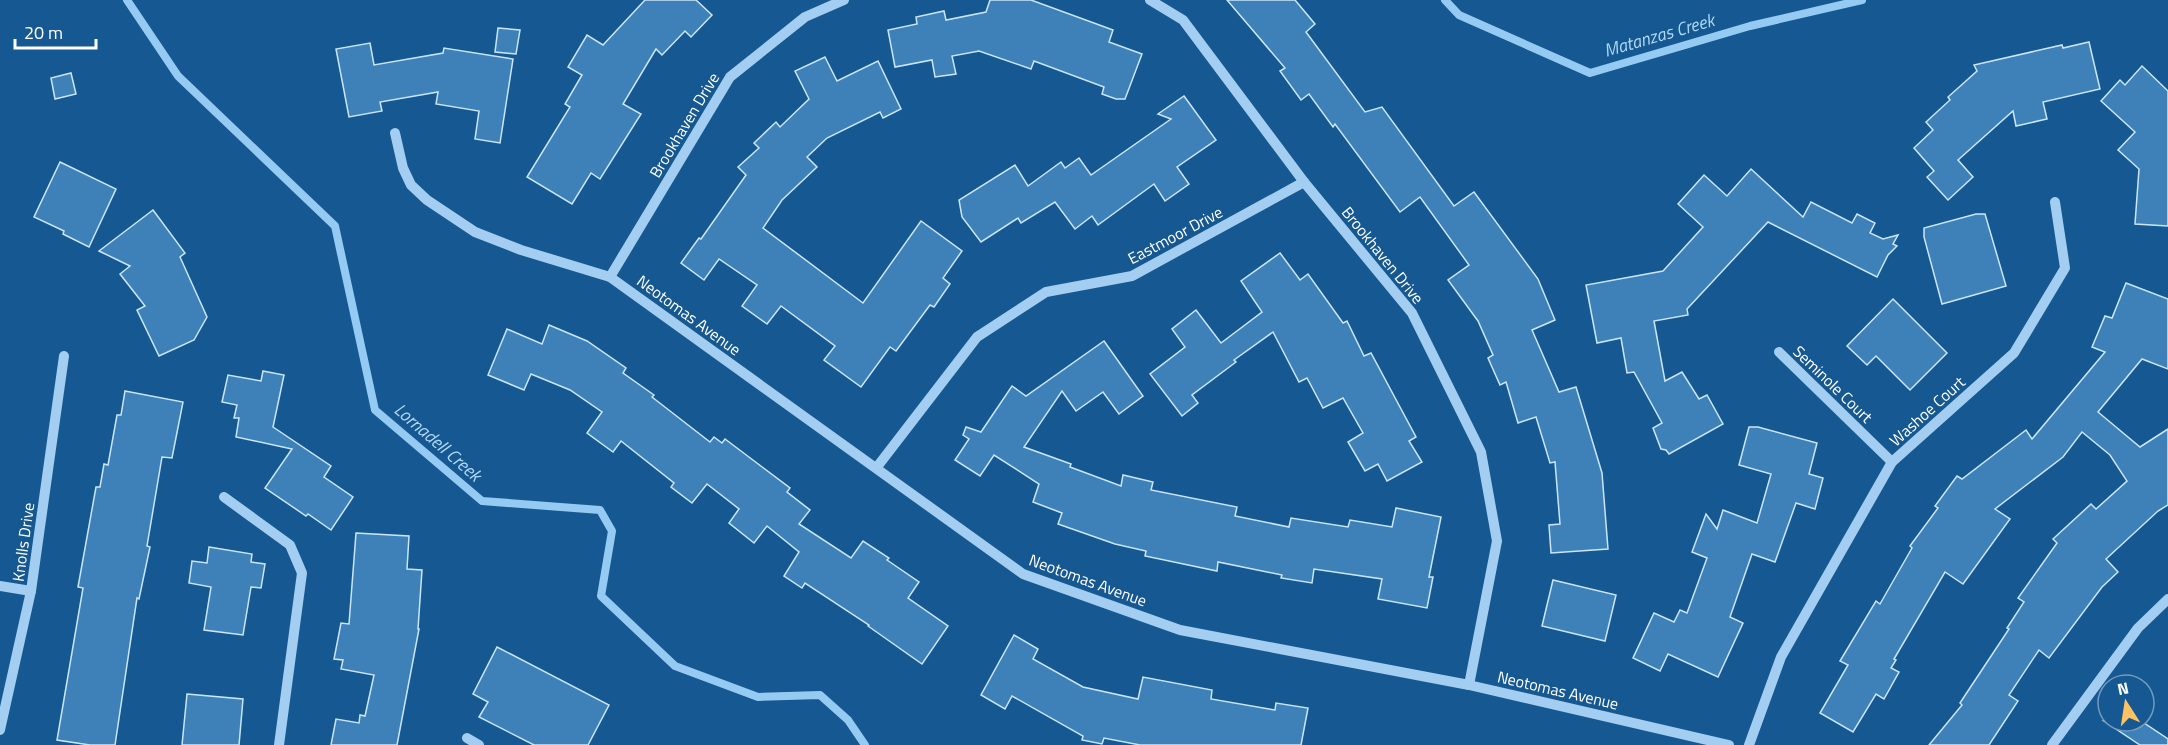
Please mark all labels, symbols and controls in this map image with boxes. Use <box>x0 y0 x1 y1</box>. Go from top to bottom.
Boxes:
water label: Matanzas Creek <box>1601 6 1719 64</box>
scale bar <box>15 12 96 50</box>
text: 20 m <box>24 19 63 46</box>
street label: Brookhaven Drive <box>643 68 725 182</box>
street label: Eastmoor Drive <box>1123 200 1227 270</box>
street label: Brookhaven Drive <box>1336 201 1430 309</box>
street label: Neotomas Avenue <box>632 269 746 361</box>
street label: Seminole Court <box>1788 340 1879 429</box>
street label: Washoe Court <box>1884 370 1970 452</box>
water label: Lornadell Creek <box>388 396 489 489</box>
street label: Knolls Drive <box>6 501 40 583</box>
street label: Neotomas Avenue <box>1026 548 1150 612</box>
street label: Neotomas Avenue <box>1495 664 1621 716</box>
north arrow <box>2096 673 2156 733</box>
text: N <box>2115 675 2131 701</box>

